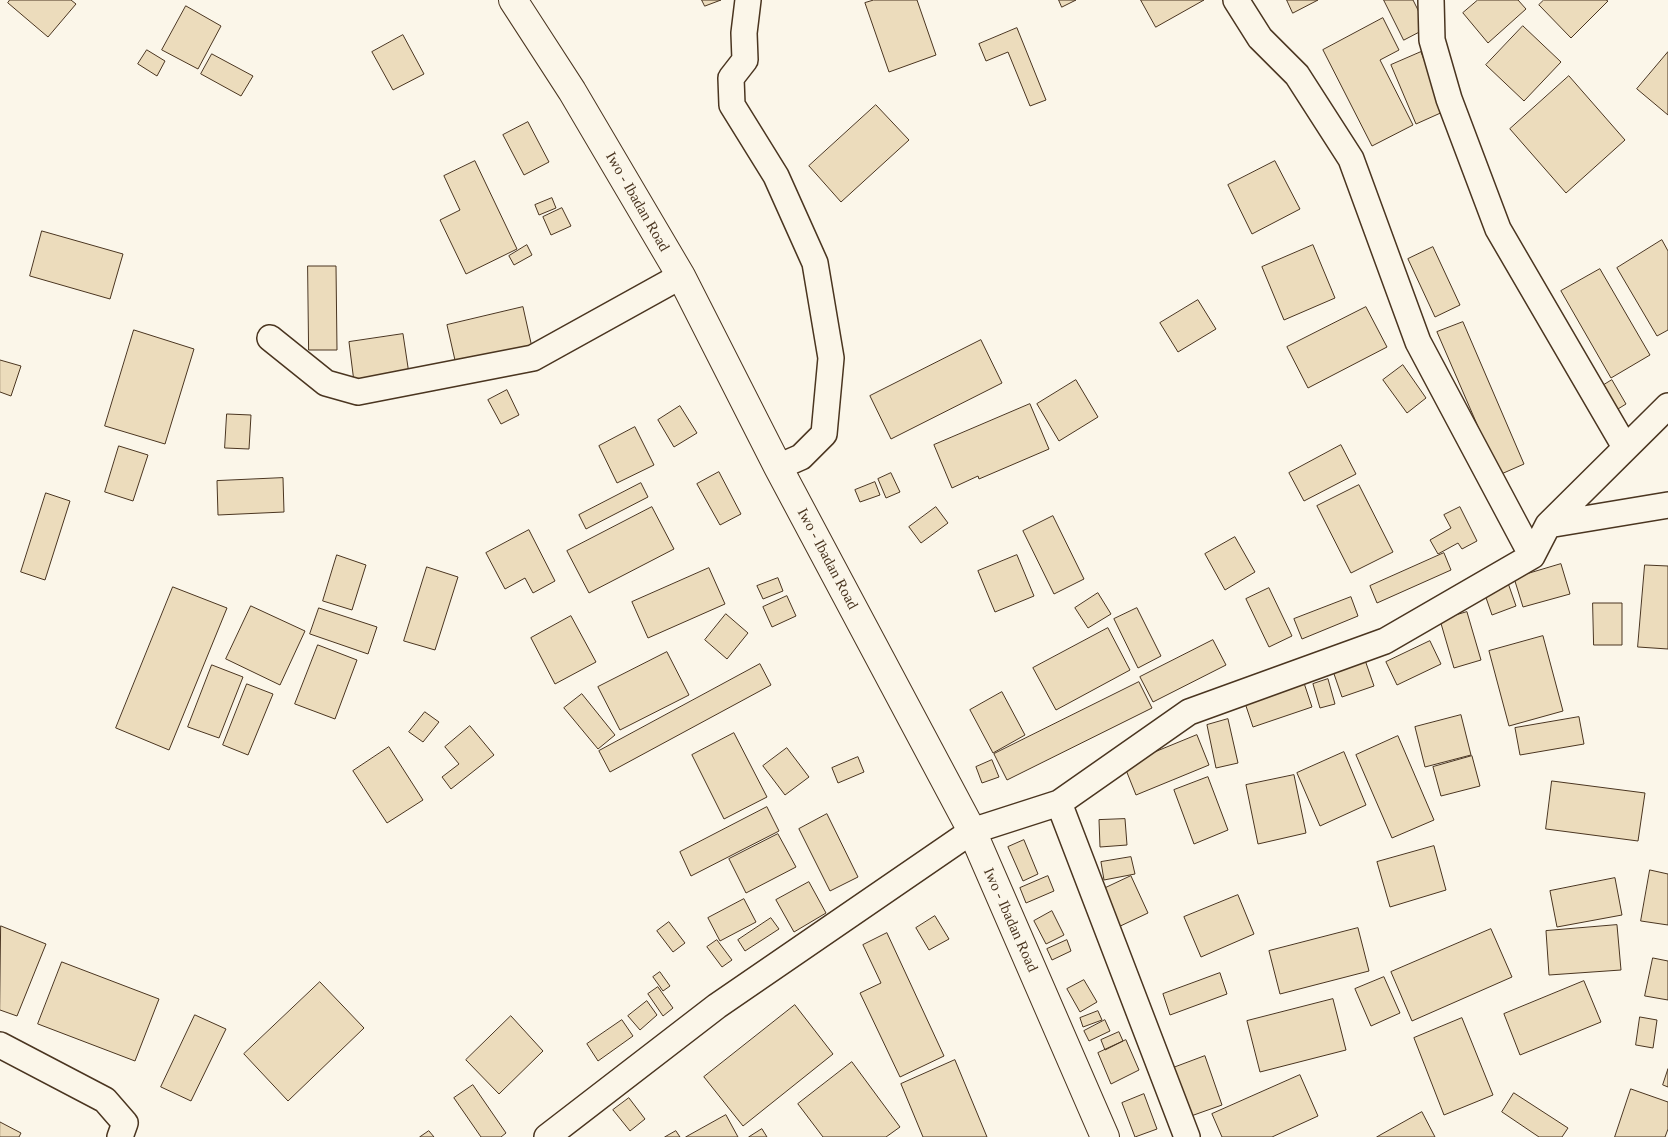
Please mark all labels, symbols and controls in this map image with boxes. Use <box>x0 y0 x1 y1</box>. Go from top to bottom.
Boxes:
street label: Iwo - Ibadan Road <box>601 149 673 255</box>
street label: Iwo - Ibadan Road <box>793 505 861 613</box>
street label: Iwo - Ibadan Road <box>979 865 1041 975</box>

